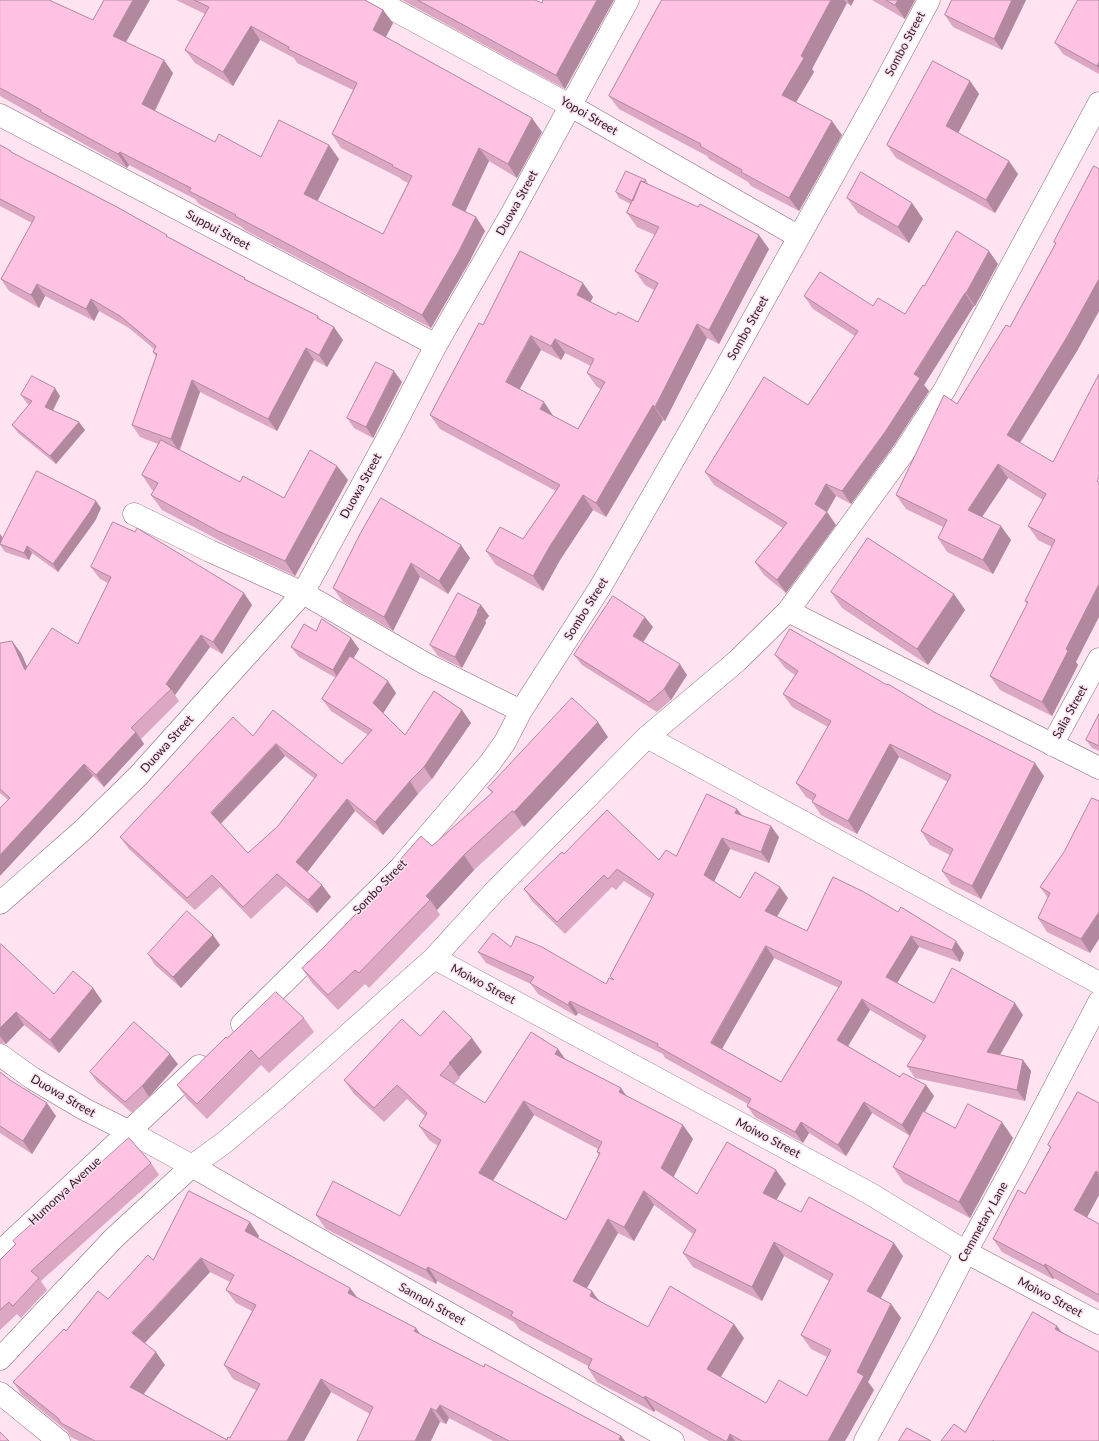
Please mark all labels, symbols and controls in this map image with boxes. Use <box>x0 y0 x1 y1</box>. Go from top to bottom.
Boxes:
street label: Sombo Street <box>882 9 928 79</box>
street label: Yopoi Street <box>558 94 620 138</box>
street label: Duowa Street <box>493 168 541 238</box>
street label: Suppui Street <box>183 207 253 253</box>
street label: Sombo Street <box>724 293 772 363</box>
street label: Duowa Street <box>337 451 385 521</box>
street label: Sombo Street <box>561 575 611 643</box>
street label: Salia Street <box>1049 683 1091 741</box>
street label: Duowa Street <box>137 712 197 776</box>
street label: Sombo Street <box>350 856 410 918</box>
street label: Moiwo Street <box>448 961 518 1007</box>
street label: Duowa Street <box>28 1072 98 1120</box>
street label: Moiwo Street <box>733 1115 803 1161</box>
street label: Humonya Avenue <box>26 1154 104 1228</box>
street label: Cemmetary Lane <box>955 1179 1011 1265</box>
street label: Moiwo Street <box>1015 1274 1085 1320</box>
street label: Sannoh Street <box>396 1280 468 1328</box>

